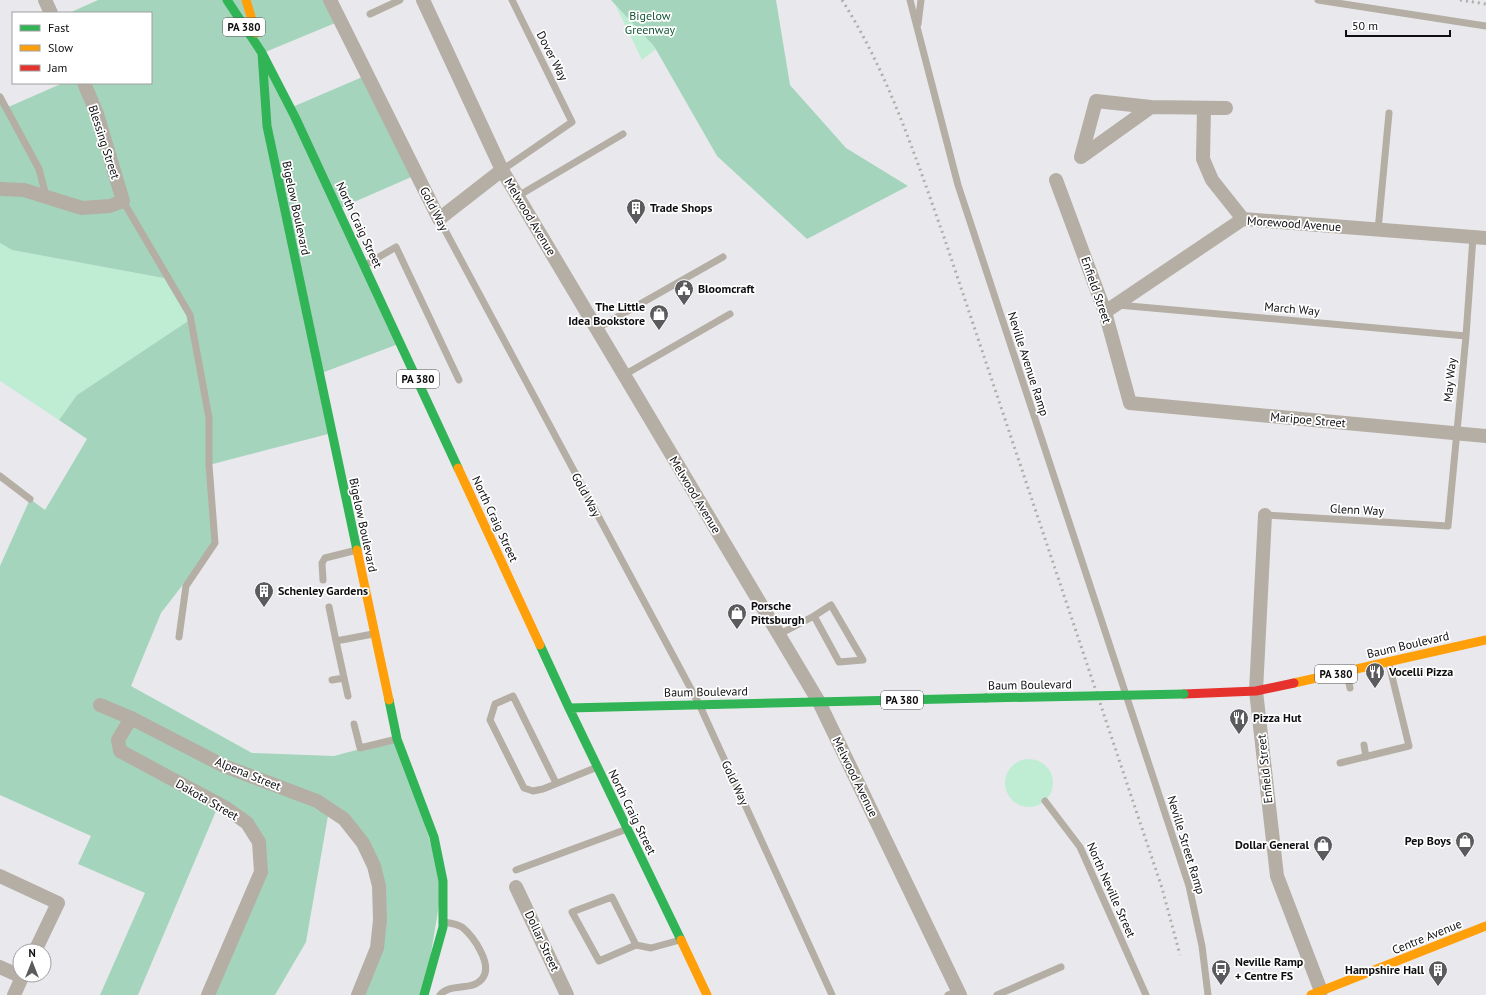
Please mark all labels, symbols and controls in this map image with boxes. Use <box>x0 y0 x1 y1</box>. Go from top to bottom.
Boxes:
park label: Bigelow Greenway <box>625 8 676 37</box>
legend <box>12 12 152 84</box>
scale bar <box>1346 12 1450 38</box>
road number: PA 380 <box>223 18 265 36</box>
text: 50 m <box>1352 18 1378 33</box>
text: Fast <box>48 20 69 35</box>
street label: Dover Way <box>534 28 572 84</box>
text: Slow <box>48 40 73 55</box>
text: Jam <box>47 60 67 75</box>
street label: Blessing Street <box>85 103 123 181</box>
street label: Bigelow Boulevard <box>279 159 314 256</box>
street label: Melwood Avenue <box>501 175 559 258</box>
street label: North Craig Street <box>333 179 386 270</box>
street label: Gold Way <box>417 184 452 234</box>
building icon: Trade Shops <box>625 197 647 225</box>
place label: Trade Shops <box>650 200 712 215</box>
street label: Morewood Avenue <box>1246 213 1342 234</box>
street label: Enfield Street <box>1078 255 1115 325</box>
public building icon: Bloomcraft <box>673 278 695 306</box>
place label: Bloomcraft <box>698 281 755 296</box>
place label: The Little Idea Bookstore <box>568 299 645 328</box>
street label: March Way <box>1264 299 1321 318</box>
shop icon: The Little Idea Bookstore <box>648 303 670 331</box>
street label: Neville Avenue Ramp <box>1005 310 1052 418</box>
street label: May Way <box>1440 357 1459 403</box>
road number: PA 380 <box>397 370 439 388</box>
street label: Maripoe Street <box>1270 409 1346 430</box>
street label: Melwood Avenue <box>666 453 724 536</box>
street label: Gold Way <box>569 470 604 520</box>
street label: North Craig Street <box>469 473 522 564</box>
street label: Bigelow Boulevard <box>346 476 381 573</box>
street label: Glenn Way <box>1330 501 1385 518</box>
building icon: Schenley Gardens <box>253 580 275 608</box>
place label: Schenley Gardens <box>278 583 368 598</box>
place label: Porsche Pittsburgh <box>751 598 805 627</box>
shop icon: Porsche Pittsburgh <box>726 602 748 630</box>
street label: Baum Boulevard <box>1365 628 1450 661</box>
restaurant icon: Vocelli Pizza <box>1364 661 1386 689</box>
place label: Vocelli Pizza <box>1388 664 1453 679</box>
road number: PA 380 <box>1315 665 1357 683</box>
street label: Baum Boulevard <box>988 676 1072 693</box>
street label: Baum Boulevard <box>664 683 748 700</box>
road number: PA 380 <box>881 691 923 709</box>
restaurant icon: Pizza Hut <box>1228 707 1250 735</box>
place label: Pizza Hut <box>1253 710 1302 725</box>
street label: Melwood Avenue <box>830 734 881 819</box>
street label: Enfield Street <box>1253 734 1276 804</box>
street label: Alpena Street <box>213 754 283 794</box>
street label: Gold Way <box>719 758 753 808</box>
street label: North Craig Street <box>605 767 660 857</box>
street label: Dakota Street <box>173 776 241 823</box>
street label: Neville Street Ramp <box>1164 794 1209 896</box>
shop icon: Pep Boys <box>1454 830 1476 858</box>
place label: Pep Boys <box>1405 833 1451 848</box>
shop icon: Dollar General <box>1312 834 1334 862</box>
place label: Dollar General <box>1235 837 1309 852</box>
street label: North Neville Street <box>1084 840 1139 940</box>
street label: Dollar Street <box>522 908 563 973</box>
street label: Centre Avenue <box>1390 916 1464 957</box>
north arrow <box>12 943 52 983</box>
text: N <box>28 946 36 960</box>
place label: Neville Ramp + Centre FS <box>1235 954 1304 983</box>
bus stop icon: Neville Ramp + Centre FS <box>1210 958 1232 986</box>
building icon: Hampshire Hall <box>1427 959 1449 987</box>
place label: Hampshire Hall <box>1345 962 1424 977</box>

